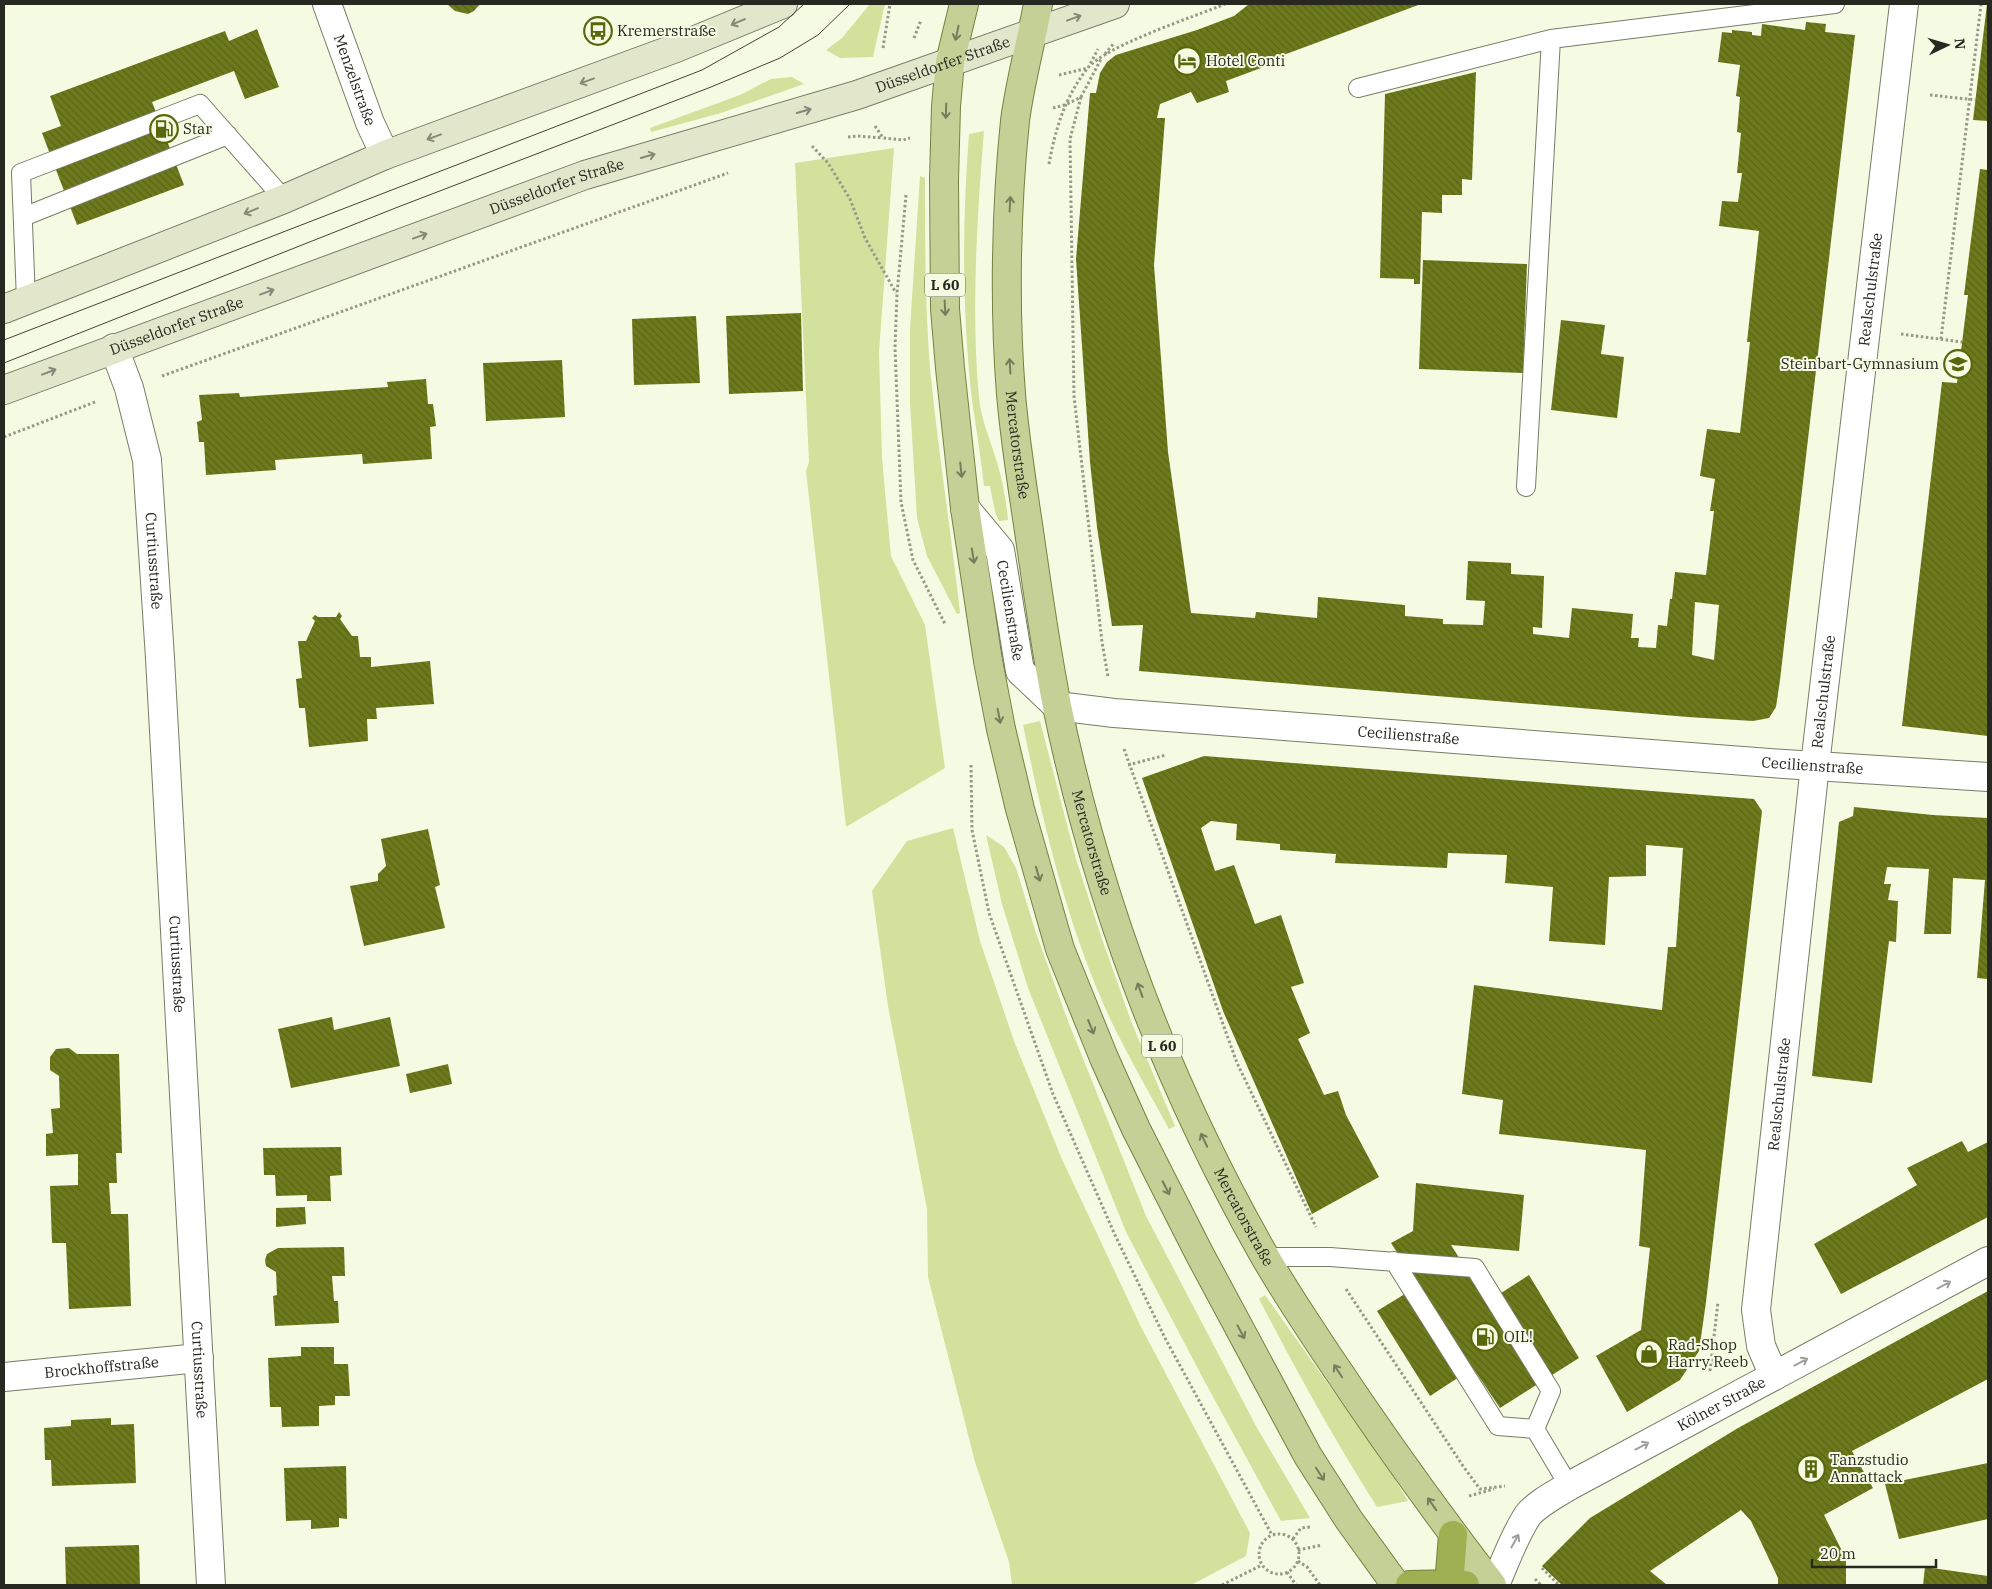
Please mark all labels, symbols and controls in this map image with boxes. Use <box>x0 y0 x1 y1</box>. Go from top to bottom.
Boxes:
one-way arrow <box>1066 13 1082 23</box>
bus stop icon: Kremerstraße <box>583 16 613 46</box>
one-way arrow <box>731 18 746 28</box>
north arrow <box>1922 20 1972 70</box>
place label: Kremerstraße <box>617 21 716 40</box>
one-way arrow <box>951 24 961 40</box>
street label: Menzelstraße <box>330 32 380 128</box>
street label: Düsseldorfer Straße <box>873 32 1012 97</box>
text: N <box>1951 38 1969 50</box>
hotel icon: Hotel Conti <box>1172 46 1202 76</box>
place label: Hotel Conti <box>1206 51 1286 70</box>
one-way arrow <box>579 77 595 86</box>
one-way arrow <box>941 102 951 119</box>
one-way arrow <box>796 105 812 115</box>
fuel station icon: Star <box>149 114 179 144</box>
place label: Star <box>183 119 212 138</box>
one-way arrow <box>427 133 442 142</box>
one-way arrow <box>640 151 656 161</box>
street label: Düsseldorfer Straße <box>487 154 626 219</box>
one-way arrow <box>1006 196 1015 212</box>
one-way arrow <box>244 207 259 217</box>
one-way arrow <box>412 231 427 240</box>
street label: Realschulstraße <box>1854 232 1886 347</box>
road number: L 60 <box>925 274 965 296</box>
one-way arrow <box>259 287 275 296</box>
street label: Düsseldorfer Straße <box>107 292 246 359</box>
one-way arrow <box>941 300 950 316</box>
school or university icon: Steinbart-Gymnasium <box>1943 349 1973 379</box>
place label: Steinbart-Gymnasium <box>1781 354 1939 373</box>
one-way arrow <box>1005 359 1014 375</box>
one-way arrow <box>42 367 57 376</box>
street label: Mercatorstraße <box>1002 390 1034 500</box>
one-way arrow <box>956 462 966 478</box>
street label: Curtiusstraße <box>141 512 167 610</box>
one-way arrow <box>968 548 978 564</box>
street label: Cecilienstraße <box>993 559 1028 662</box>
street label: Realschulstraße <box>1807 634 1839 749</box>
one-way arrow <box>994 708 1004 724</box>
street label: Cecilienstraße <box>1357 722 1460 748</box>
street label: Cecilienstraße <box>1761 752 1864 778</box>
street label: Mercatorstraße <box>1068 788 1116 898</box>
one-way arrow <box>1034 866 1043 882</box>
street label: Curtiusstraße <box>165 915 190 1013</box>
one-way arrow <box>1135 983 1144 999</box>
one-way arrow <box>1087 1019 1097 1034</box>
road number: L 60 <box>1142 1034 1182 1058</box>
street label: Realschulstraße <box>1763 1037 1794 1152</box>
one-way arrow <box>1199 1133 1209 1148</box>
street label: Mercatorstraße <box>1210 1164 1278 1269</box>
one-way arrow <box>1162 1180 1171 1195</box>
one-way arrow <box>1937 1280 1952 1290</box>
street label: Curtiusstraße <box>187 1320 212 1419</box>
fuel station icon: OIL! <box>1470 1322 1500 1352</box>
one-way arrow <box>1237 1324 1246 1339</box>
place label: OIL! <box>1504 1327 1533 1346</box>
place label: Rad-Shop Harry Reeb <box>1668 1335 1748 1371</box>
shop icon: Rad-Shop Harry Reeb <box>1634 1339 1664 1369</box>
street label: Brockhoffstraße <box>43 1352 160 1382</box>
one-way arrow <box>1793 1356 1808 1366</box>
one-way arrow <box>1333 1364 1343 1378</box>
street label: Kölner Straße <box>1674 1372 1769 1435</box>
one-way arrow <box>1635 1441 1649 1451</box>
place label: Tanzstudio Annattack <box>1830 1450 1909 1486</box>
building icon: Tanzstudio Annattack <box>1796 1454 1826 1484</box>
one-way arrow <box>1314 1467 1325 1481</box>
one-way arrow <box>1426 1498 1437 1511</box>
one-way arrow <box>1510 1534 1520 1548</box>
scale bar <box>1812 1536 1936 1568</box>
text: 20 m <box>1820 1544 1856 1563</box>

